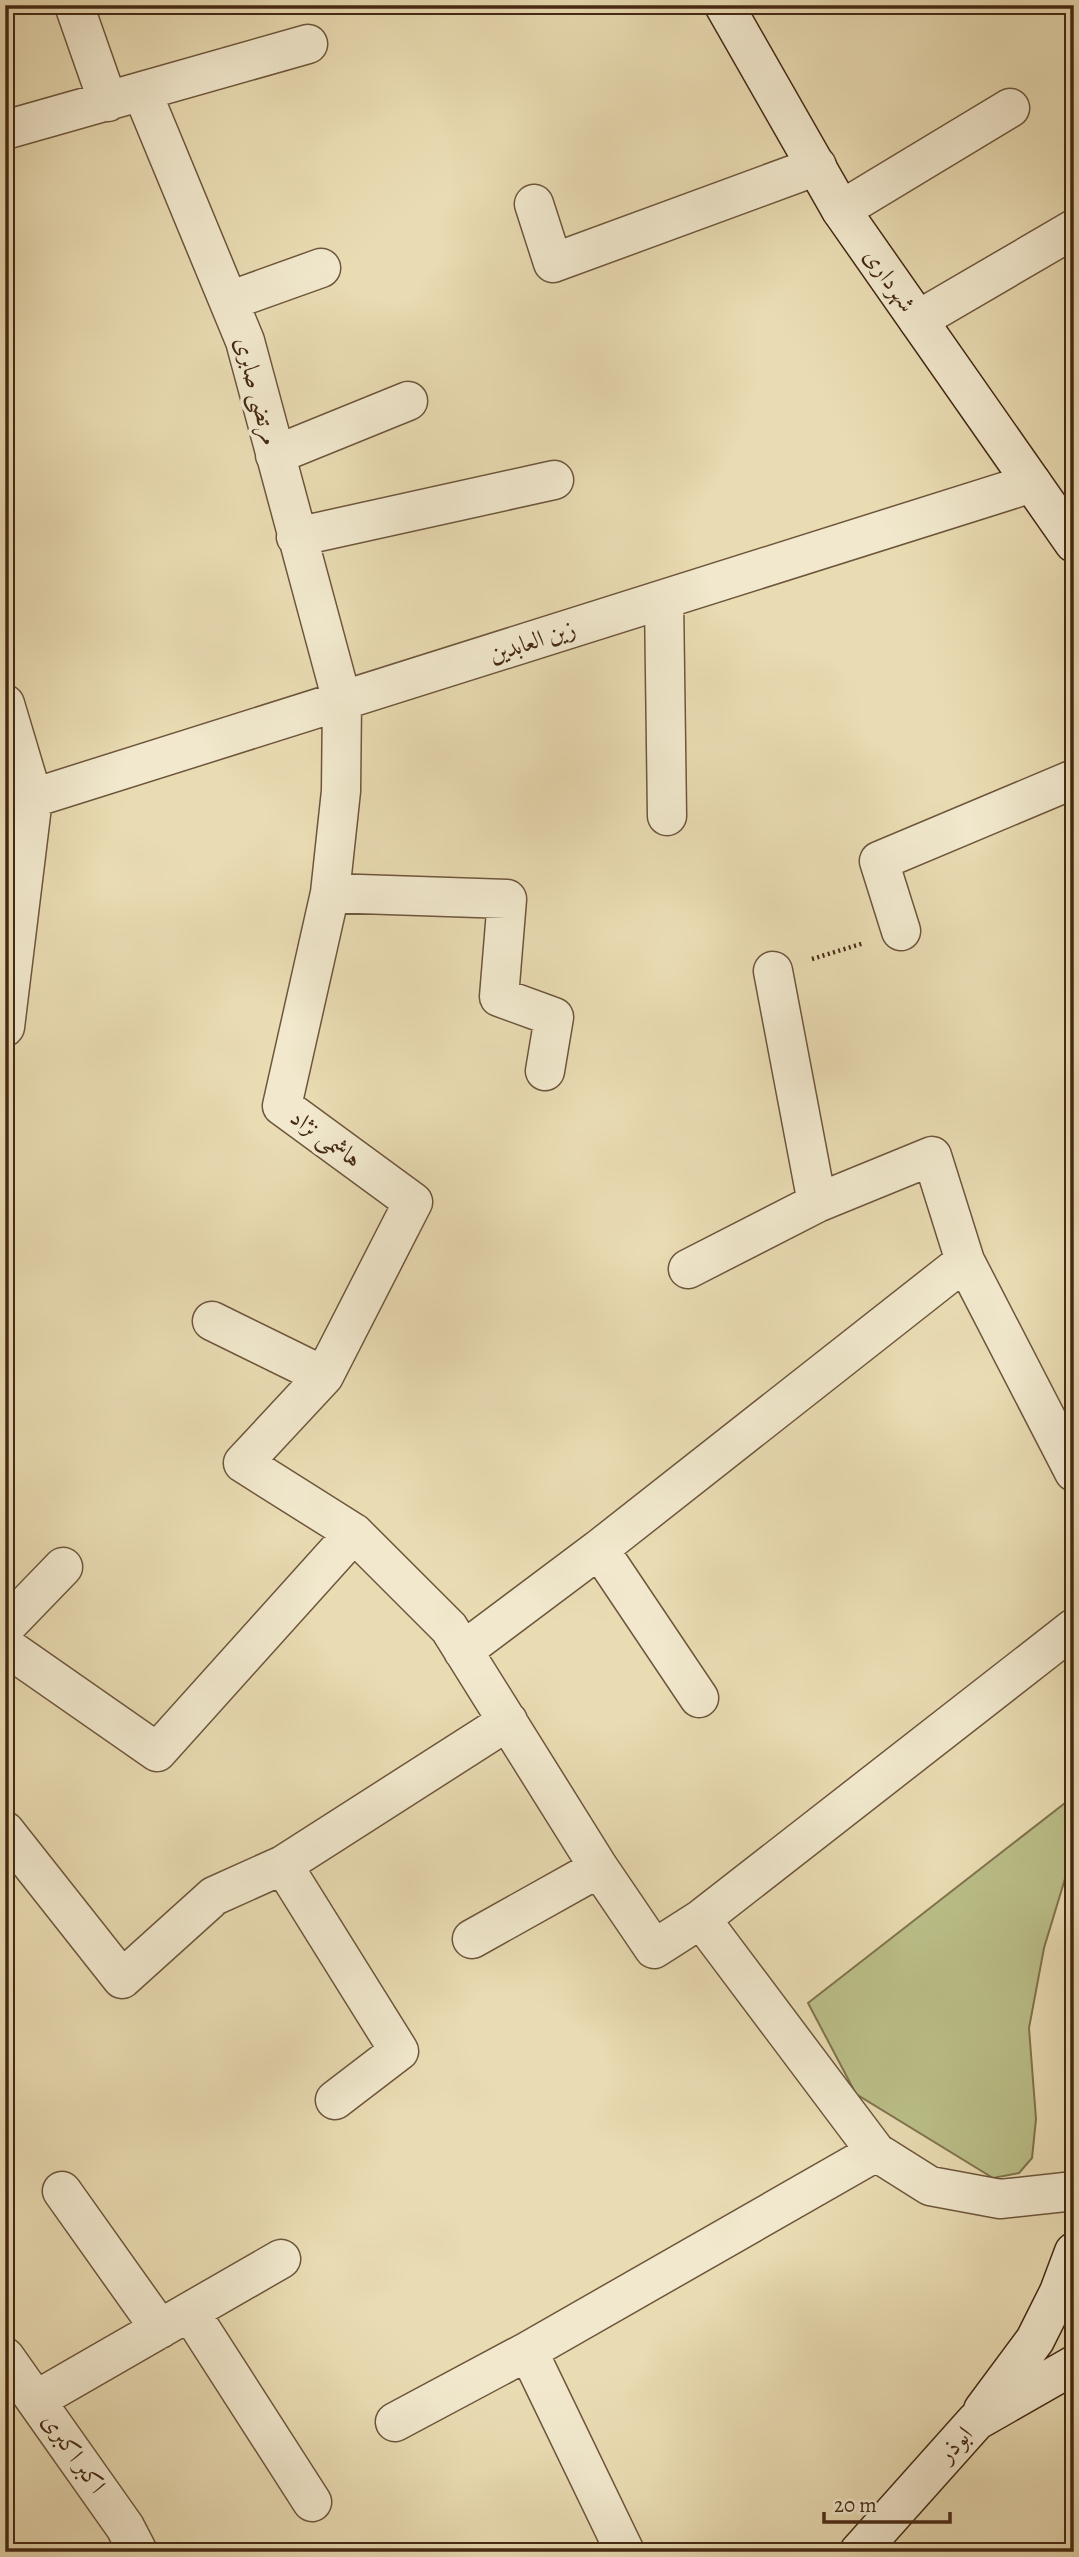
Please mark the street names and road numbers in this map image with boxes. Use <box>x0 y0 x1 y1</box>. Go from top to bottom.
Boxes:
street label: شهرداری <box>856 242 924 318</box>
street label: مرتضی صابری <box>226 333 287 449</box>
street label: زین العابدین <box>484 612 580 670</box>
street label: هاشمی نژاد <box>283 1101 368 1176</box>
street label: اکبر اکبری <box>35 2406 113 2500</box>
street label: ابوذر <box>929 2419 980 2470</box>

